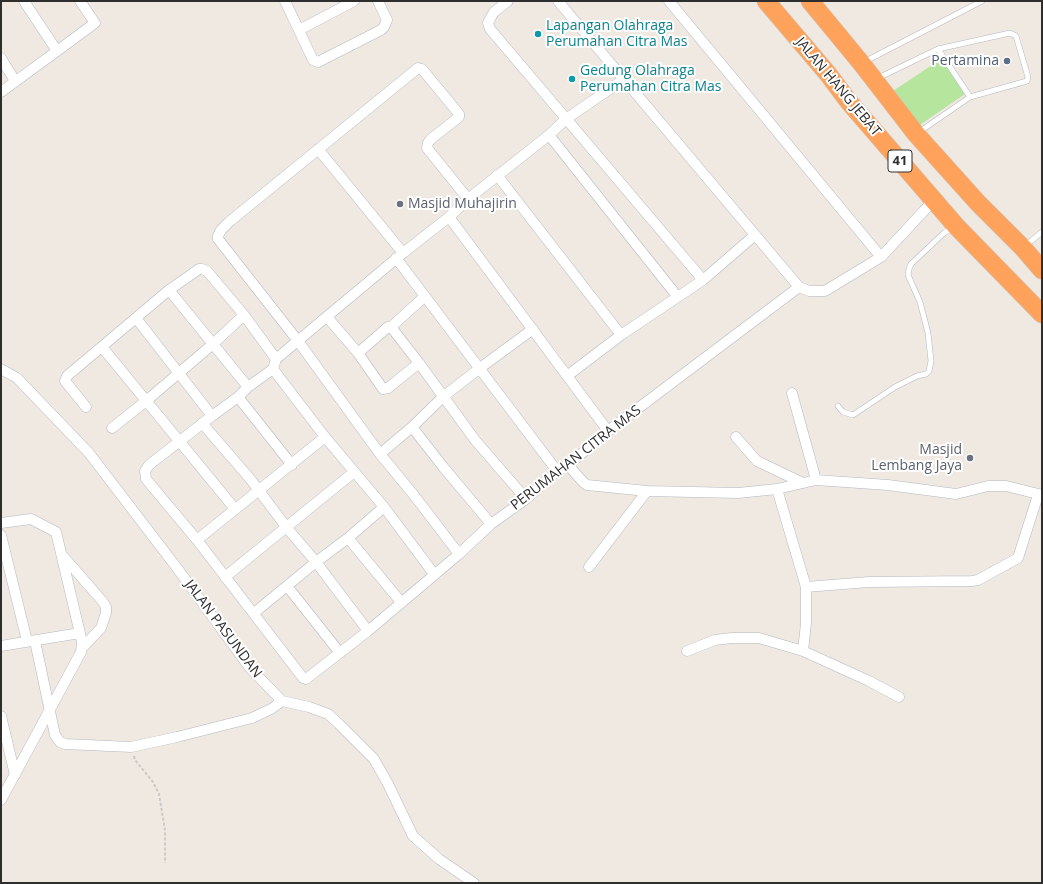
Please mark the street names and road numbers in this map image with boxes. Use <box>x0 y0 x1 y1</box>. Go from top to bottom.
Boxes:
street label: JALAN HANG JEBAT <box>792 34 884 140</box>
road number: 41 <box>888 150 912 172</box>
street label: PERUMAHAN CITRA MAS <box>508 402 644 514</box>
street label: JALAN PASUNDAN <box>181 577 265 681</box>

